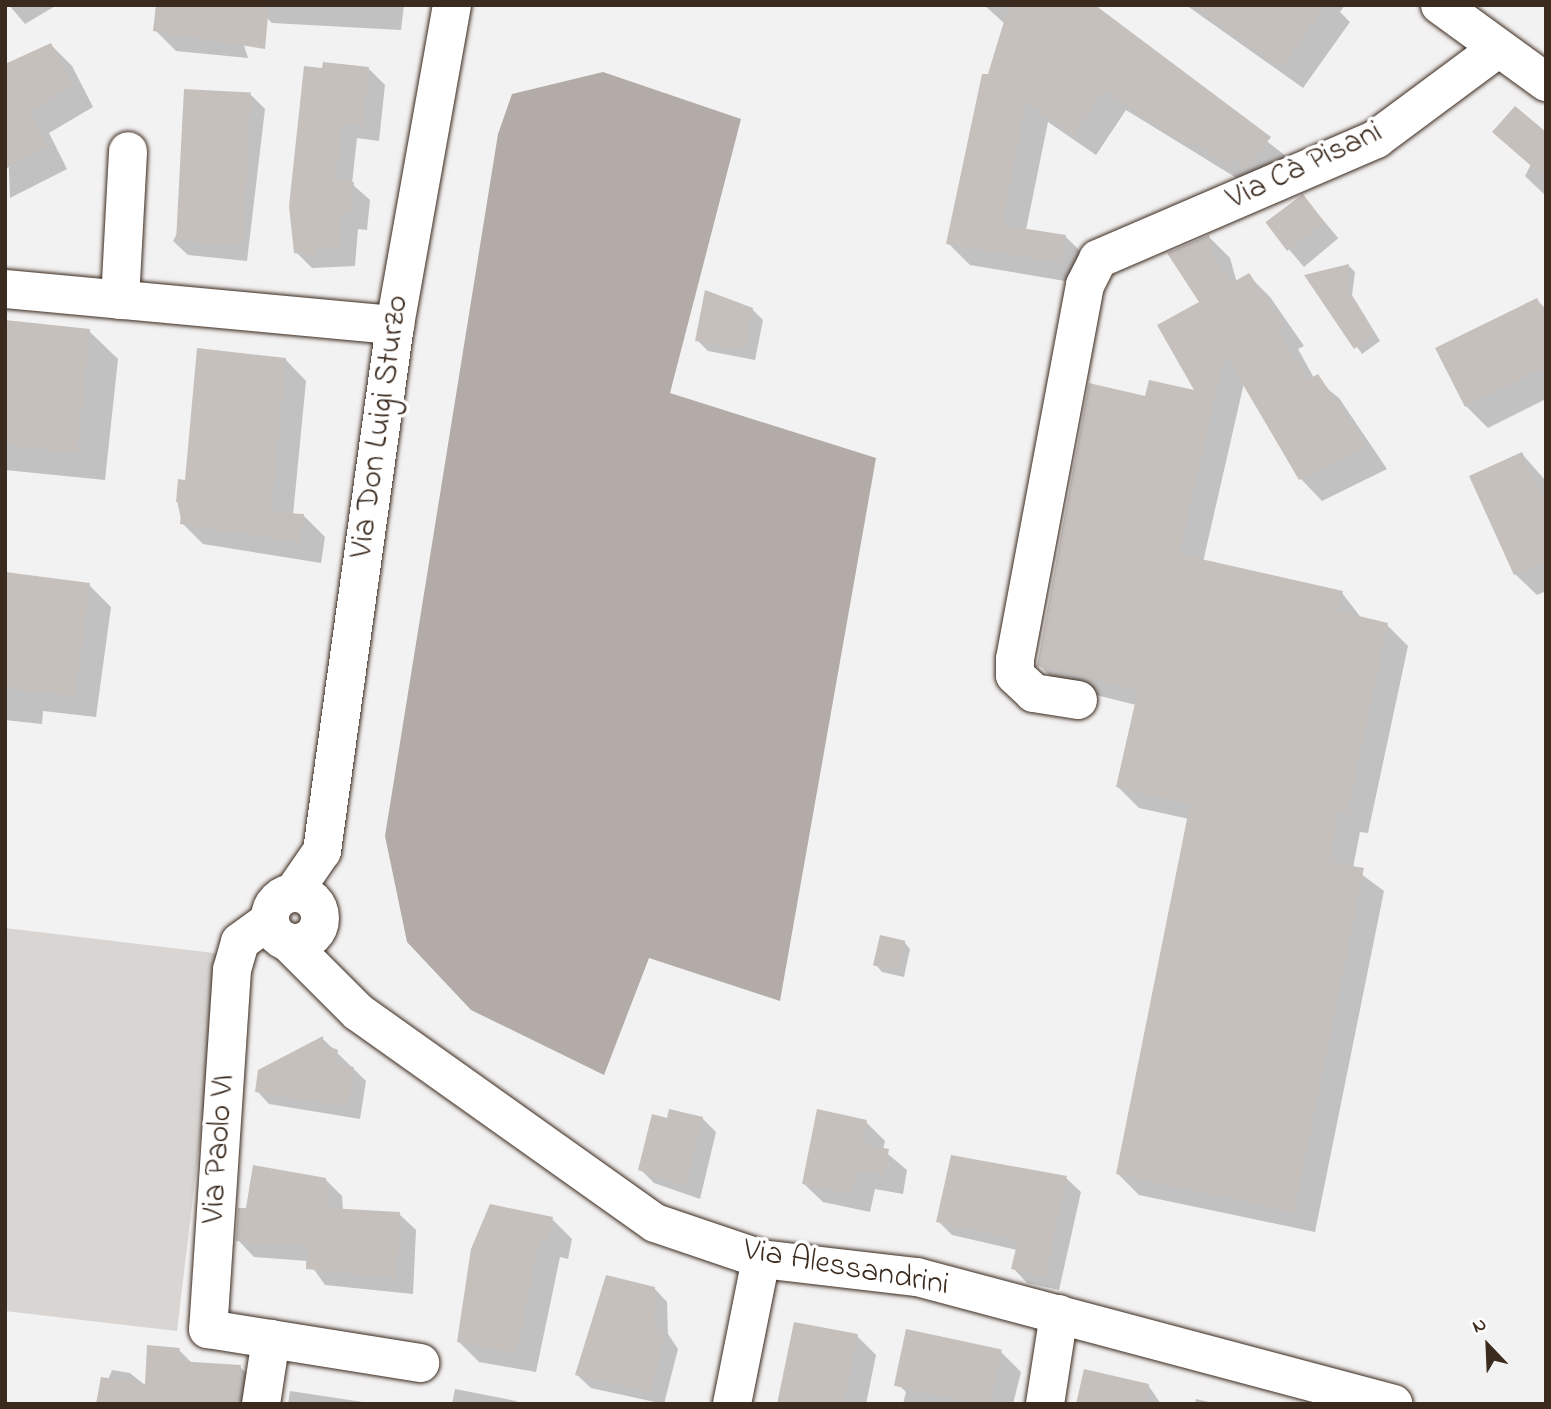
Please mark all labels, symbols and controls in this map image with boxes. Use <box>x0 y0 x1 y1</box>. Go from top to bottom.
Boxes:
street label: Via Cà Pisani <box>1221 114 1389 220</box>
street label: Via Don Luigi Sturzo <box>344 293 418 561</box>
street label: Via Paolo VI <box>196 1073 244 1225</box>
street label: Via Alessandrini <box>740 1232 952 1306</box>
north arrow <box>1453 1311 1523 1381</box>
text: N <box>1468 1311 1491 1341</box>

